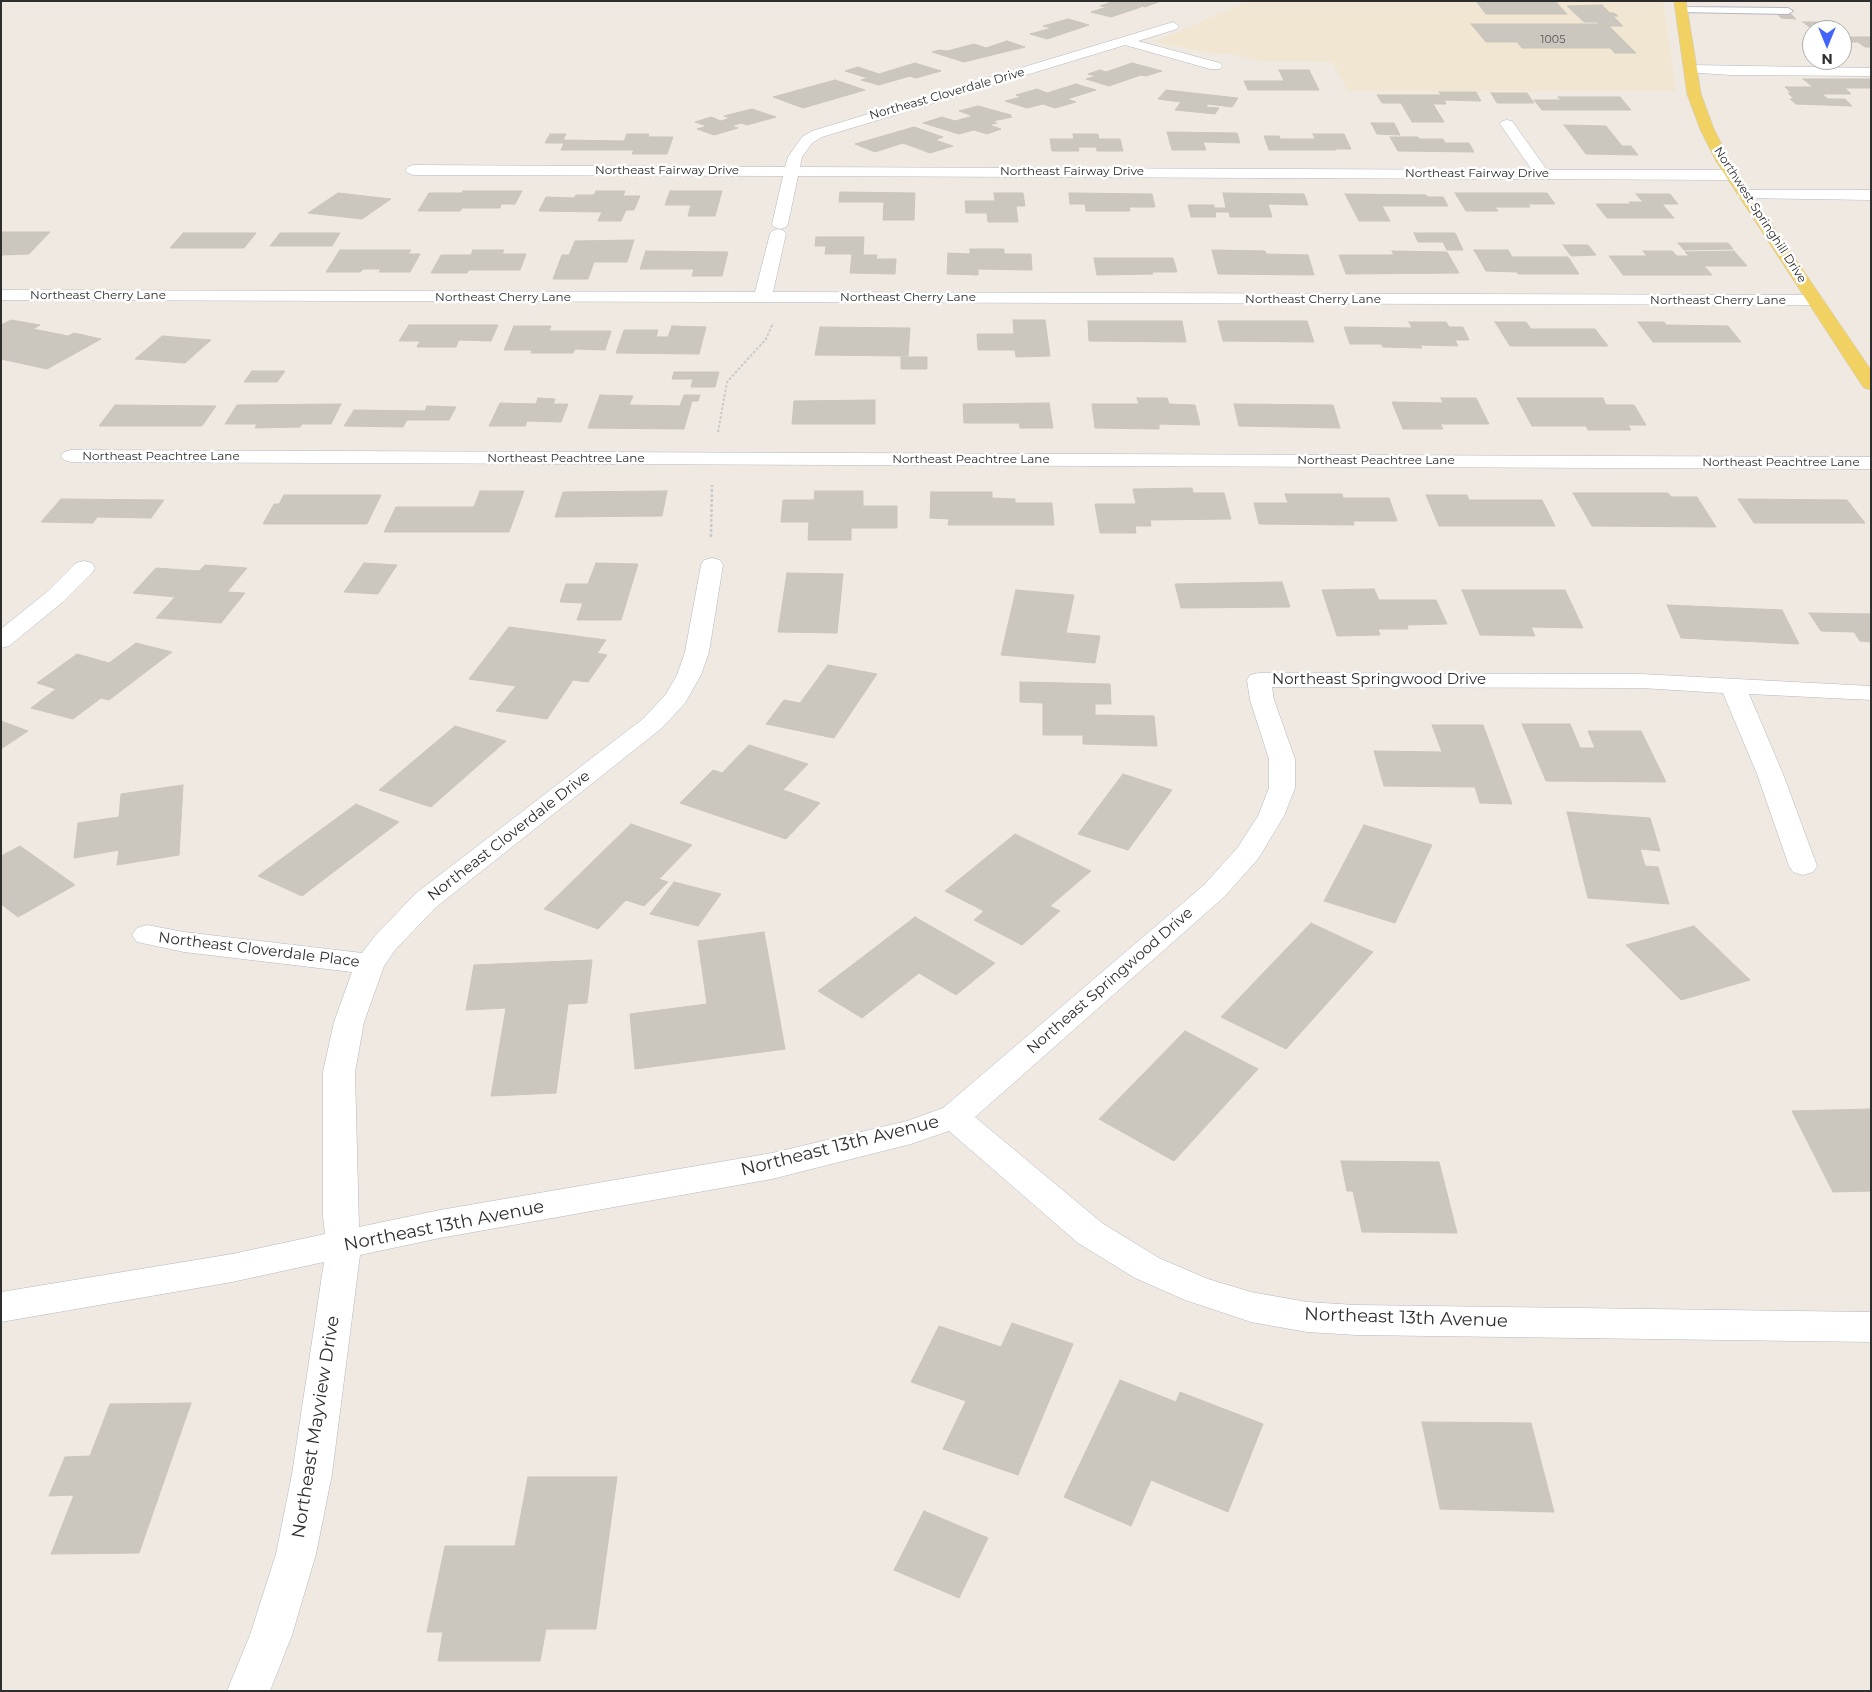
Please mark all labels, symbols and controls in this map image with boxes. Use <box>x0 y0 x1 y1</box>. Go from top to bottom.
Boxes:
north arrow <box>1802 20 1852 70</box>
house number: 1005 <box>1541 33 1565 47</box>
text: N <box>1821 50 1833 68</box>
street label: Northeast Cloverdale Drive <box>868 65 1026 123</box>
street label: Northwest Springhill Drive <box>1711 144 1809 286</box>
street label: Northeast Fairway Drive <box>595 163 739 177</box>
street label: Northeast Fairway Drive <box>1000 164 1144 178</box>
street label: Northeast Fairway Drive <box>1405 166 1549 180</box>
street label: Northeast Cherry Lane <box>30 288 166 302</box>
street label: Northeast Cherry Lane <box>435 290 571 304</box>
street label: Northeast Cherry Lane <box>840 290 976 304</box>
street label: Northeast Cherry Lane <box>1245 292 1381 306</box>
street label: Northeast Cherry Lane <box>1650 293 1786 307</box>
street label: Northeast Peachtree Lane <box>82 449 240 463</box>
street label: Northeast Peachtree Lane <box>487 451 645 465</box>
street label: Northeast Peachtree Lane <box>892 452 1050 466</box>
street label: Northeast Peachtree Lane <box>1297 453 1455 467</box>
street label: Northeast Peachtree Lane <box>1702 455 1860 469</box>
street label: Northeast Springwood Drive <box>1272 671 1486 689</box>
street label: Northeast Cloverdale Drive <box>424 767 594 905</box>
street label: Northeast Springwood Drive <box>1023 904 1197 1058</box>
street label: Northeast Cloverdale Place <box>157 929 361 971</box>
street label: Northeast 13th Avenue <box>739 1111 941 1181</box>
street label: Northeast 13th Avenue <box>342 1196 546 1256</box>
street label: Northeast 13th Avenue <box>1304 1304 1508 1332</box>
street label: Northeast Mayview Drive <box>288 1314 344 1540</box>

